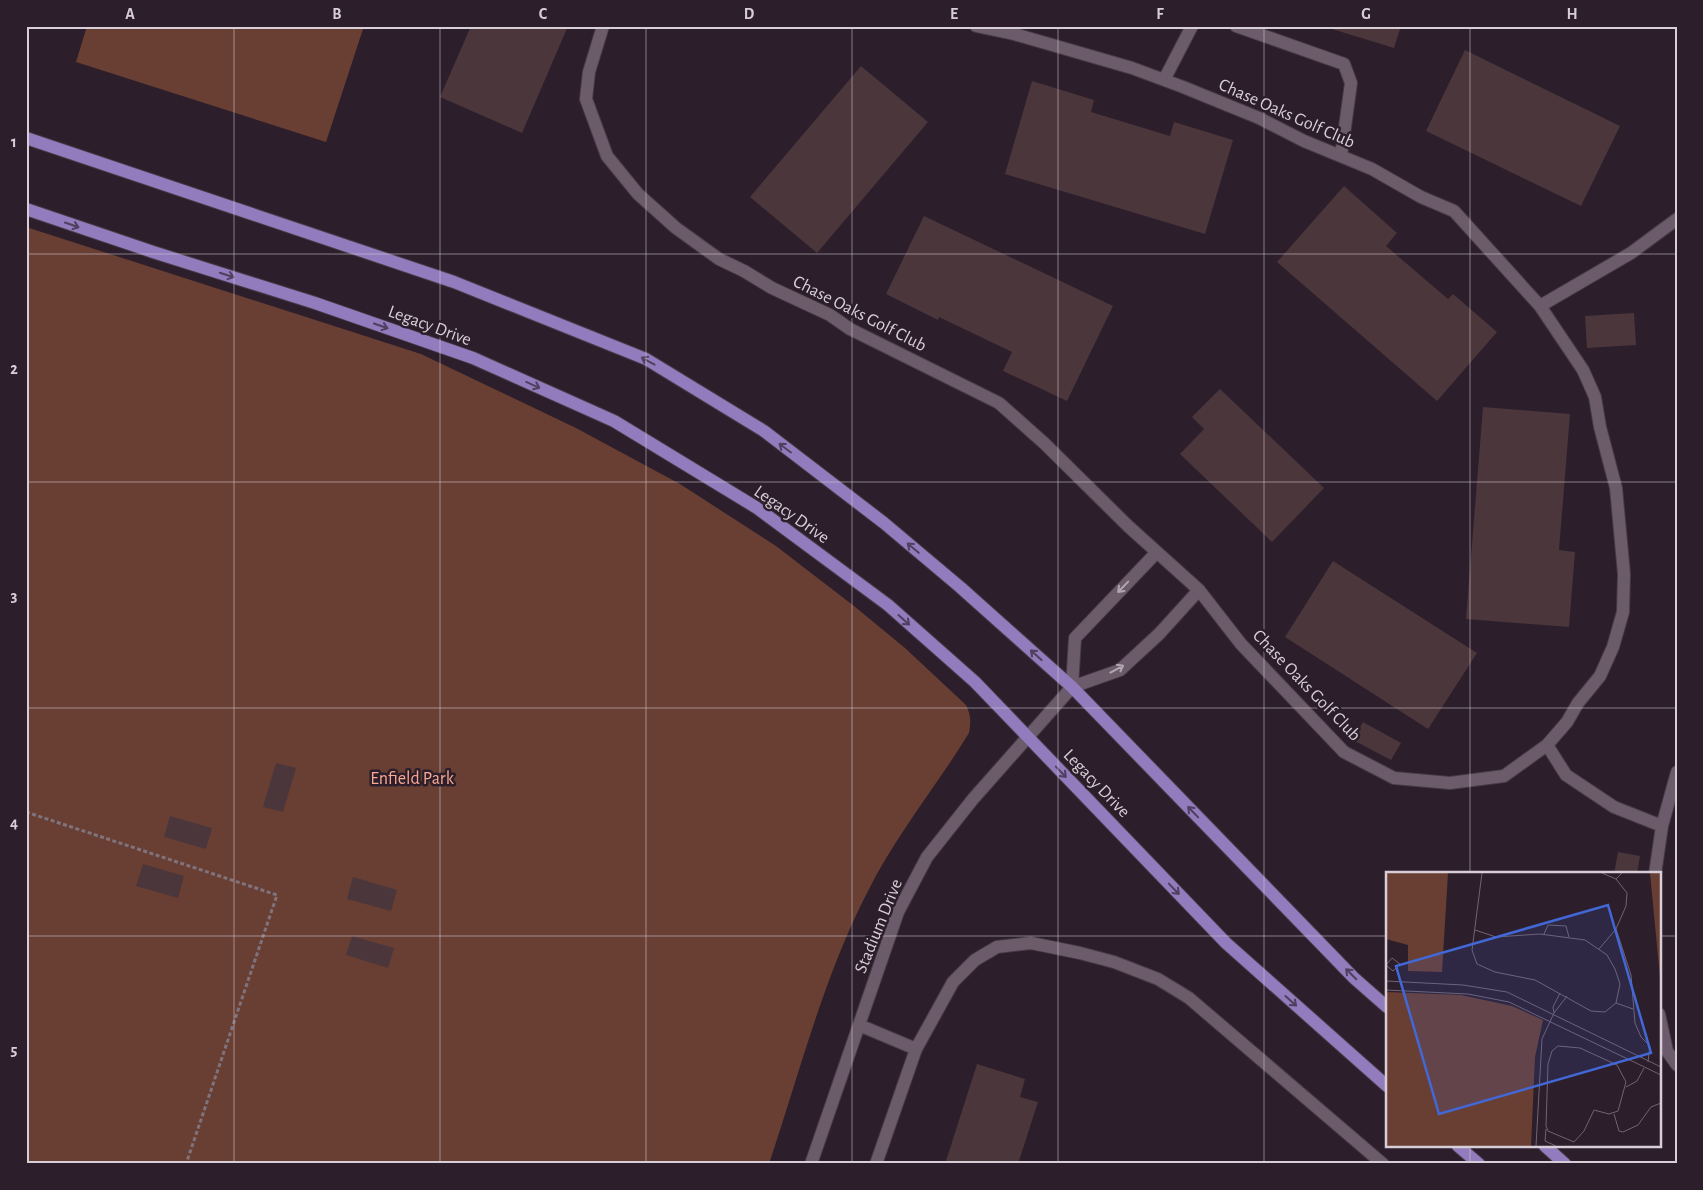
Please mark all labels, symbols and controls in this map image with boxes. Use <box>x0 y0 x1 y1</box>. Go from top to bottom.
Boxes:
text: A <box>125 6 135 22</box>
text: B <box>332 6 342 22</box>
text: C <box>539 6 548 22</box>
text: D <box>744 6 755 22</box>
text: E <box>950 6 958 22</box>
text: F <box>1156 6 1164 22</box>
text: G <box>1361 6 1371 22</box>
text: H <box>1566 6 1578 22</box>
street label: Chase Oaks Golf Club <box>1216 76 1357 152</box>
text: 1 <box>11 134 17 150</box>
one-way arrow <box>64 220 80 230</box>
one-way arrow <box>218 271 234 281</box>
street label: Chase Oaks Golf Club <box>790 273 929 355</box>
street label: Legacy Drive <box>386 303 474 349</box>
one-way arrow <box>373 322 389 331</box>
one-way arrow <box>641 356 656 365</box>
text: 2 <box>10 361 18 377</box>
one-way arrow <box>525 380 540 390</box>
one-way arrow <box>779 442 792 453</box>
street label: Legacy Drive <box>751 482 832 547</box>
one-way arrow <box>907 542 920 553</box>
one-way arrow <box>1117 581 1129 594</box>
text: 3 <box>11 588 18 604</box>
one-way arrow <box>898 614 911 625</box>
street label: Chase Oaks Golf Club <box>1249 627 1364 745</box>
one-way arrow <box>1029 649 1042 660</box>
one-way arrow <box>1110 664 1125 674</box>
street label: Legacy Drive <box>1060 746 1133 821</box>
one-way arrow <box>1055 766 1067 778</box>
park label: Enfield Park <box>370 770 455 788</box>
one-way arrow <box>1187 805 1199 818</box>
text: 4 <box>10 815 18 831</box>
inset map <box>1386 872 1660 1148</box>
street label: Stadium Drive <box>852 877 906 976</box>
one-way arrow <box>1168 883 1180 895</box>
one-way arrow <box>1344 968 1357 980</box>
one-way arrow <box>1285 996 1298 1007</box>
text: 5 <box>11 1042 18 1058</box>

